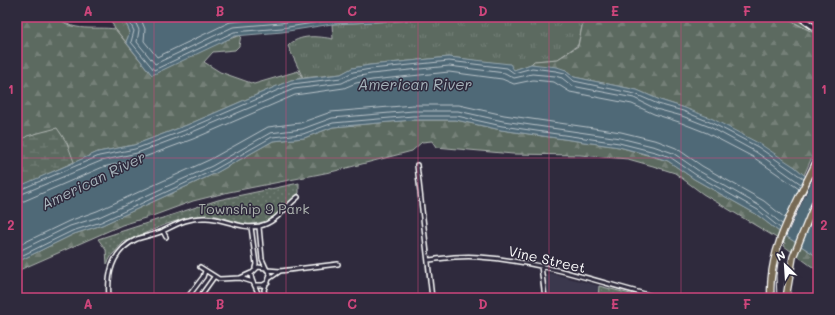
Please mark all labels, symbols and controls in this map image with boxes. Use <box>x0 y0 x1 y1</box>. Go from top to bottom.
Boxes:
text: A <box>83 2 93 19</box>
text: B <box>216 2 225 19</box>
text: C <box>347 2 357 19</box>
text: D <box>478 2 488 19</box>
text: E <box>611 2 619 19</box>
text: F <box>743 2 751 19</box>
water label: American River <box>358 74 472 94</box>
text: 1 <box>8 80 14 97</box>
text: 1 <box>821 80 827 97</box>
water label: American River <box>37 146 149 214</box>
park label: Township 9 Park <box>198 199 310 218</box>
text: 2 <box>7 216 15 233</box>
text: 2 <box>820 216 828 233</box>
street label: Vine Street <box>506 241 588 277</box>
north arrow <box>765 245 805 285</box>
text: N <box>774 247 788 264</box>
text: A <box>83 295 93 312</box>
text: B <box>216 295 225 312</box>
text: C <box>347 295 357 312</box>
text: D <box>478 295 488 312</box>
text: E <box>611 295 619 312</box>
text: F <box>743 295 751 312</box>

